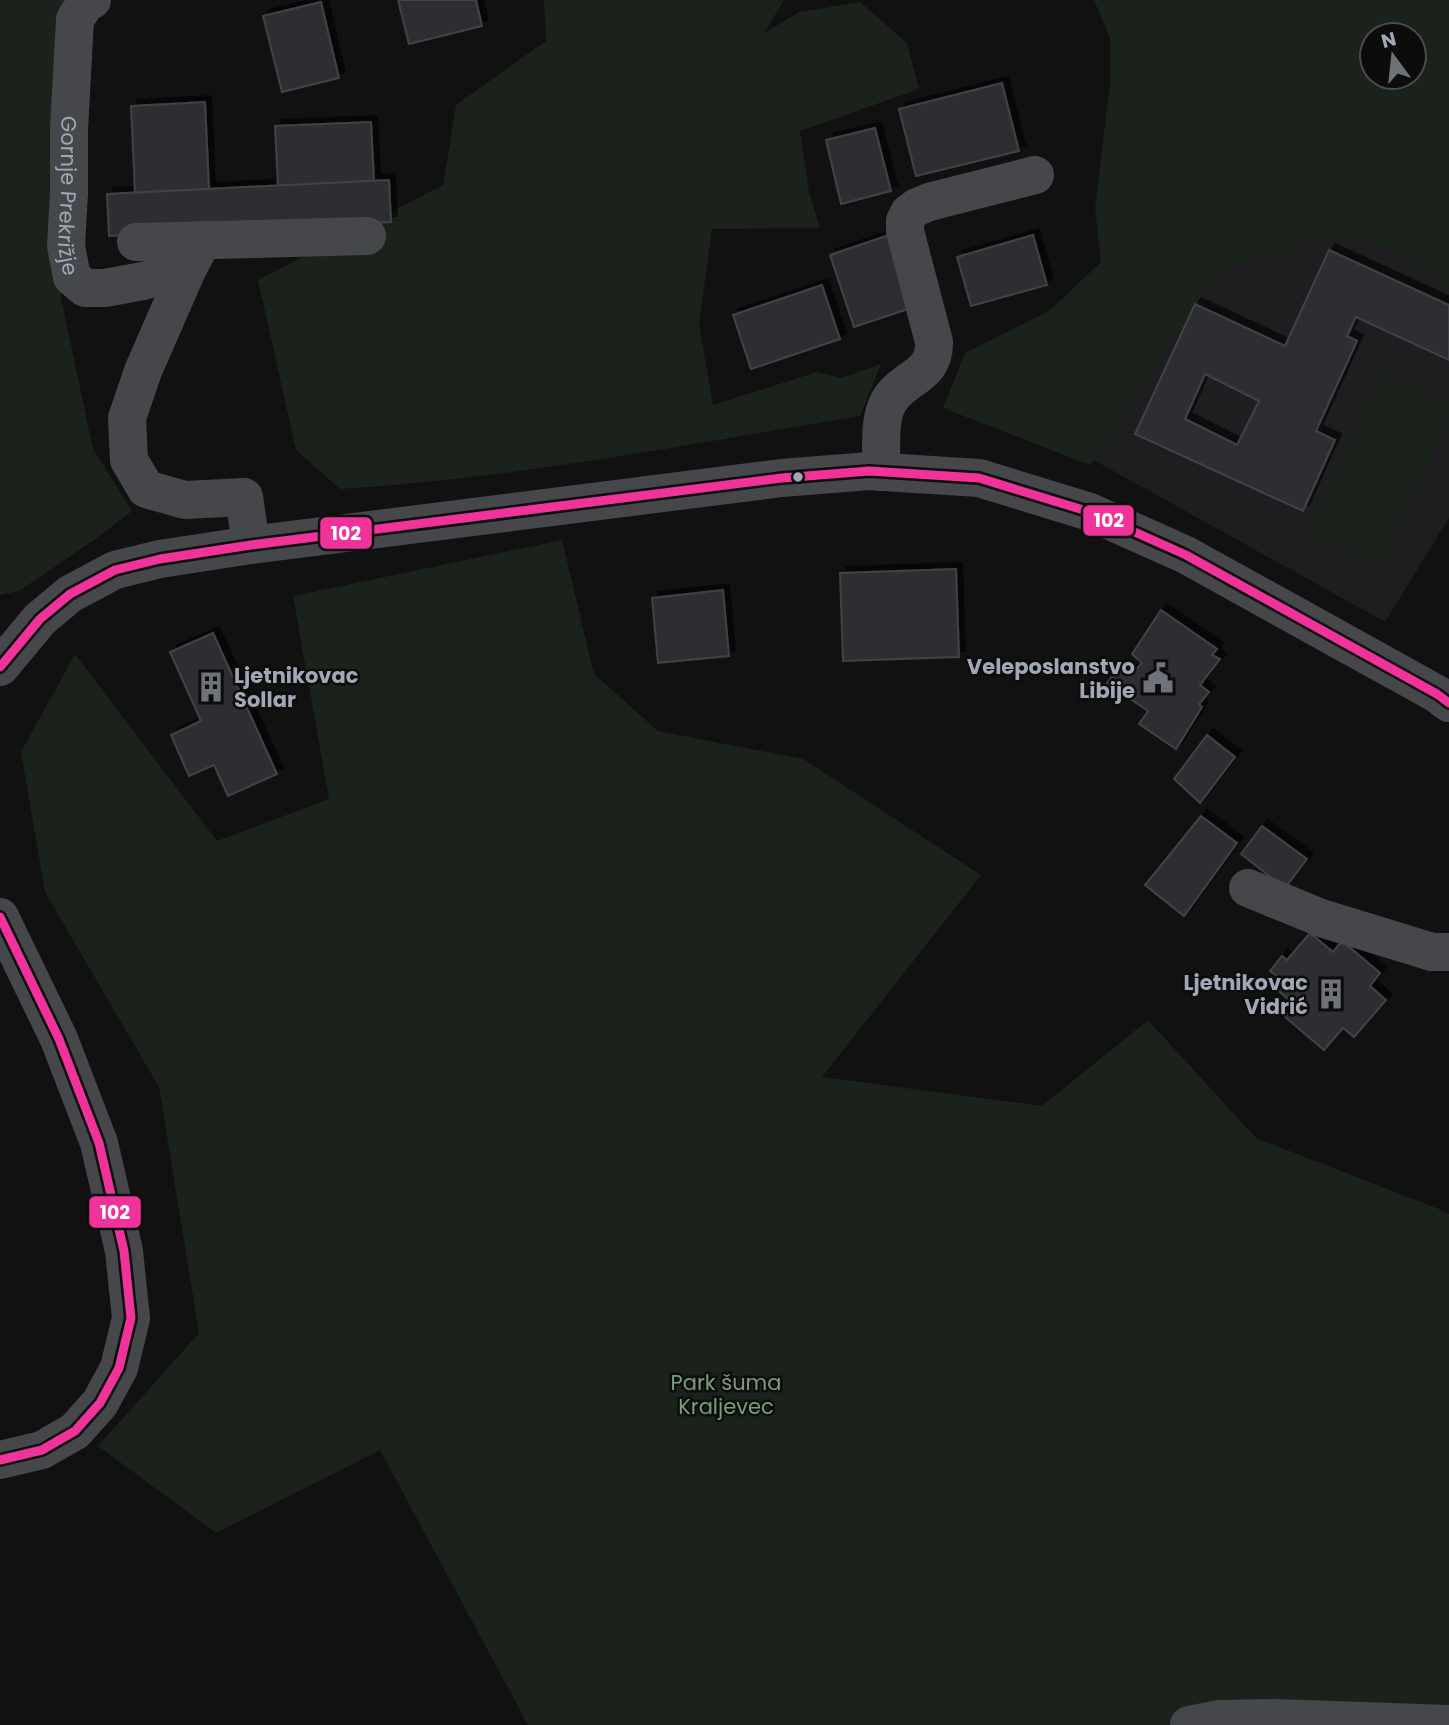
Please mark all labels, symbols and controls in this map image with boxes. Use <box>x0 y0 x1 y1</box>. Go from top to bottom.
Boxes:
north arrow <box>1358 21 1428 91</box>
text: N <box>1378 25 1399 55</box>
street label: Gornje Prekrižje <box>51 115 86 278</box>
unlabelled marker <box>791 470 805 484</box>
line badge: 102 <box>1082 504 1135 537</box>
text: 102 <box>1094 507 1124 534</box>
line badge: 102 <box>319 516 373 550</box>
text: 102 <box>331 520 361 547</box>
place label: Veleposlanstvo Libije <box>967 652 1135 705</box>
place label: Ljetnikovac Sollar <box>234 661 359 714</box>
public building icon: Veleposlanstvo Libije <box>1141 661 1175 695</box>
building icon: Ljetnikovac Sollar <box>194 670 228 704</box>
place label: Ljetnikovac Vidrić <box>1184 968 1308 1021</box>
building icon: Ljetnikovac Vidrić <box>1314 977 1348 1011</box>
line badge: 102 <box>88 1195 142 1229</box>
text: 102 <box>100 1199 130 1226</box>
park label: Park šuma Kraljevec <box>671 1368 781 1421</box>

